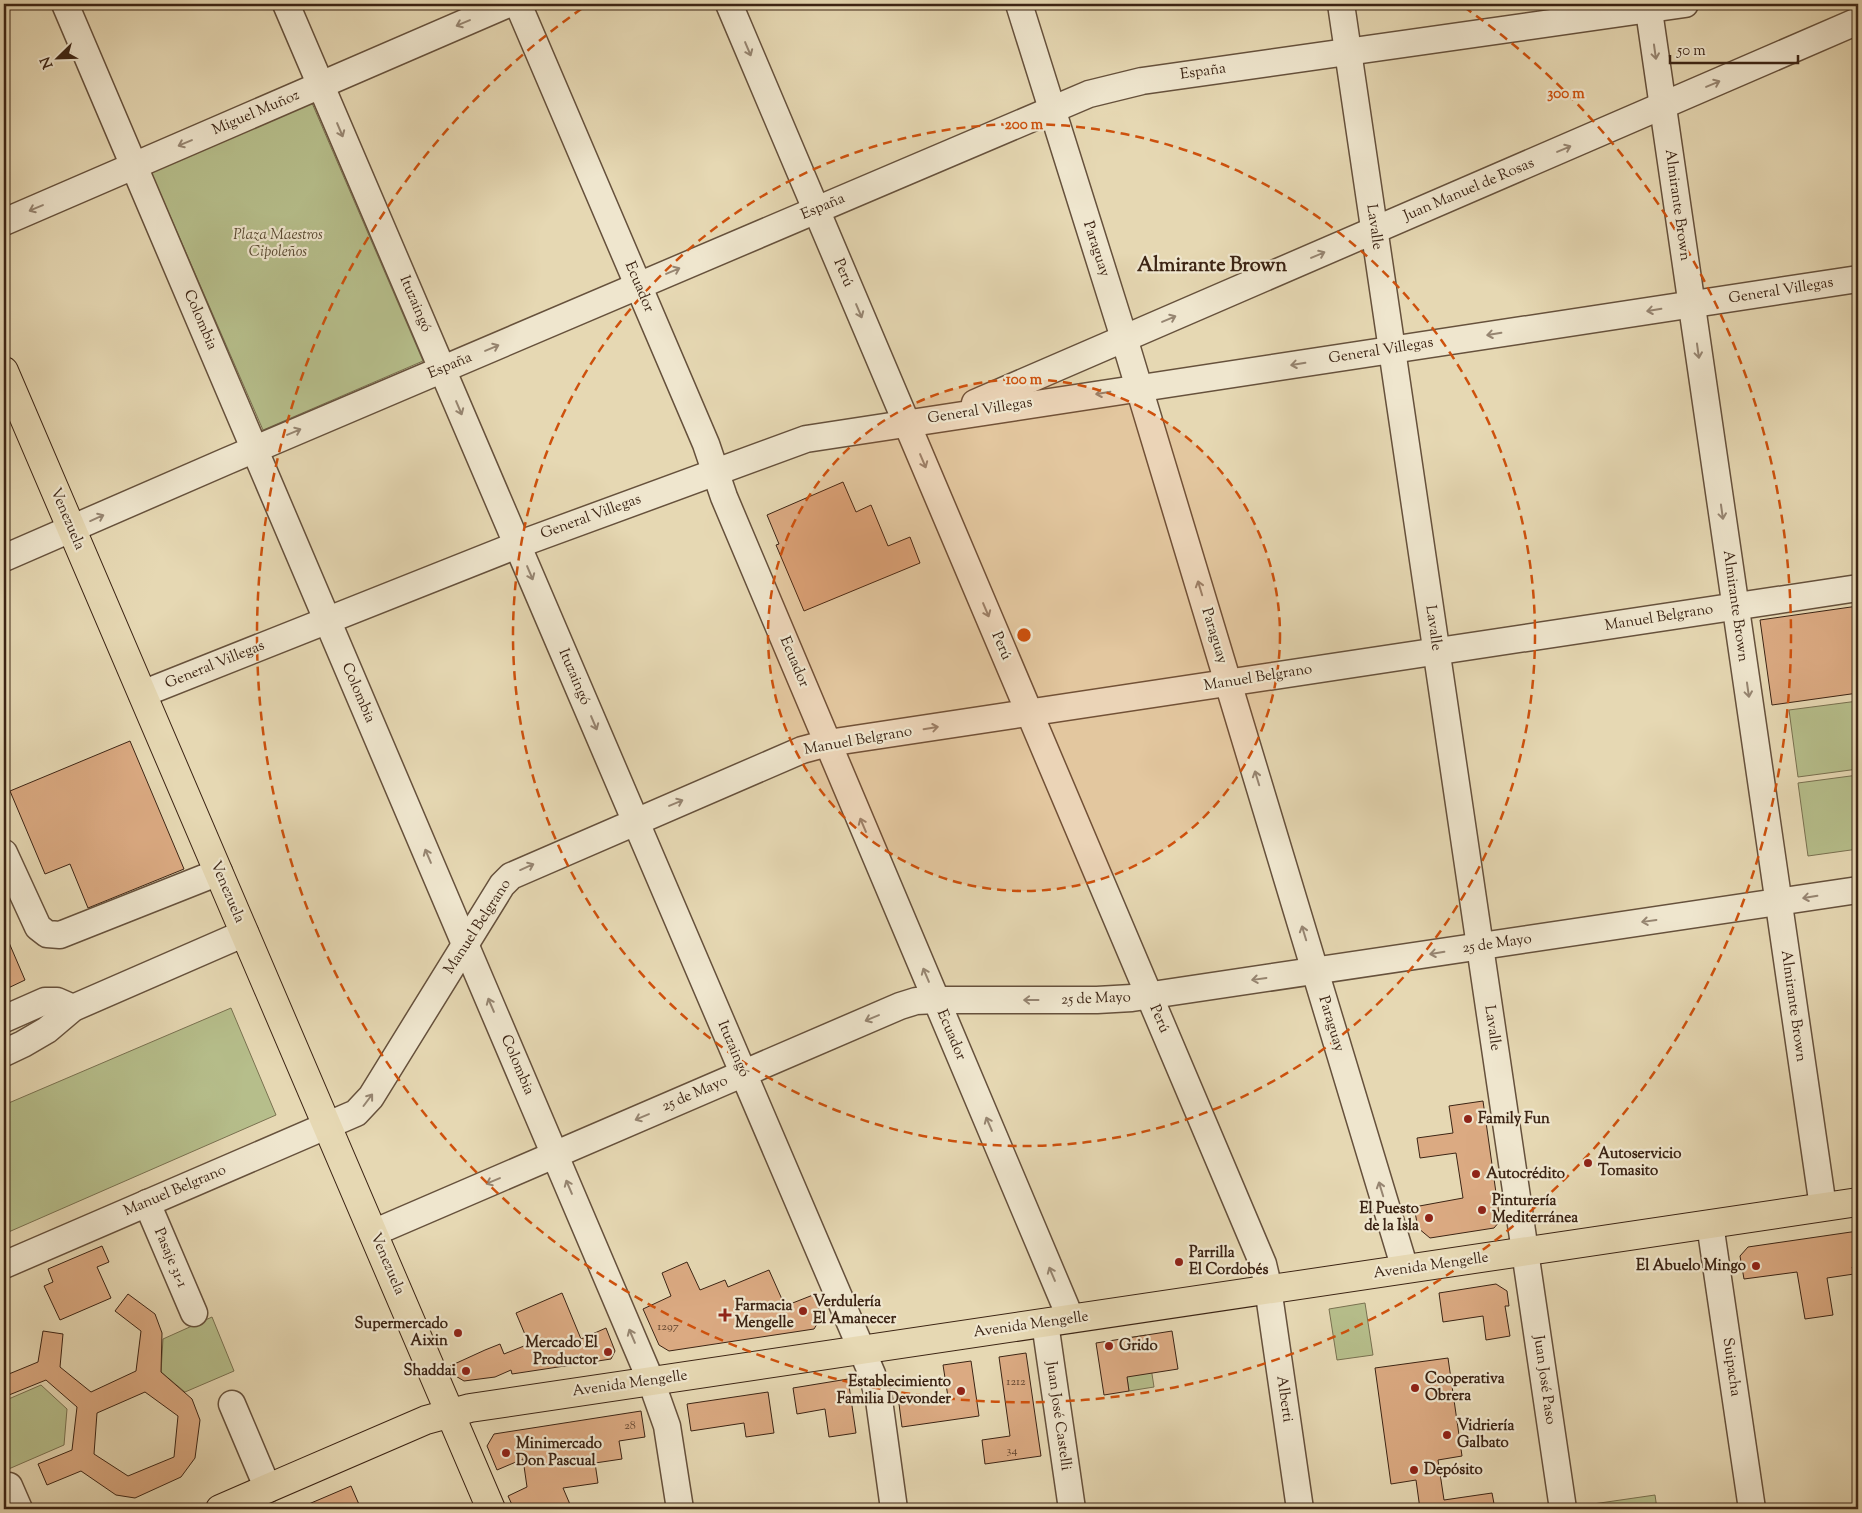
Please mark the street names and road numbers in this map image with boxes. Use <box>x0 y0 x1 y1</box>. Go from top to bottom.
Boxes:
street label: España <box>1179 58 1227 86</box>
street label: Miguel Muñoz <box>209 85 303 141</box>
street label: Almirante Brown <box>1659 148 1695 262</box>
street label: Juan Manuel de Rosas <box>1400 153 1538 227</box>
street label: España <box>798 188 848 226</box>
street label: Lavalle <box>1360 203 1388 251</box>
street label: Paraguay <box>1077 218 1115 280</box>
street label: Perú <box>828 256 858 291</box>
street label: Ecuador <box>619 258 659 316</box>
street label: Ituzaingó <box>394 272 436 336</box>
street label: General Villegas <box>1727 272 1835 310</box>
street label: Colombia <box>178 287 222 353</box>
street label: General Villegas <box>1327 332 1435 370</box>
street label: España <box>425 347 475 385</box>
street label: General Villegas <box>926 392 1034 430</box>
street label: Venezuela <box>45 485 90 553</box>
street label: General Villegas <box>538 489 644 545</box>
street label: Almirante Brown <box>1717 549 1753 663</box>
street label: Manuel Belgrano <box>1603 599 1715 637</box>
street label: Lavalle <box>1419 604 1447 652</box>
street label: Paraguay <box>1196 605 1233 667</box>
street label: Perú <box>986 629 1016 664</box>
street label: Ecuador <box>774 633 814 691</box>
street label: General Villegas <box>162 635 268 695</box>
street label: Ituzaingó <box>553 645 595 709</box>
street label: Manuel Belgrano <box>1202 659 1314 697</box>
street label: Colombia <box>336 660 380 726</box>
street label: Manuel Belgrano <box>802 721 914 761</box>
street label: Venezuela <box>205 858 250 926</box>
street label: Manuel Belgrano <box>439 875 517 979</box>
street label: 25 de Mayo <box>1461 929 1533 959</box>
street label: Almirante Brown <box>1775 949 1811 1063</box>
street label: 25 de Mayo <box>1061 987 1131 1011</box>
street label: Paraguay <box>1313 993 1350 1055</box>
street label: Perú <box>1144 1002 1174 1037</box>
street label: Lavalle <box>1478 1004 1506 1052</box>
street label: Ecuador <box>931 1006 971 1064</box>
street label: Ituzaingó <box>712 1017 754 1081</box>
street label: Colombia <box>495 1032 539 1098</box>
street label: 25 de Mayo <box>659 1071 731 1117</box>
street label: Manuel Belgrano <box>120 1160 230 1222</box>
street label: Pasaje 31-1 <box>148 1225 192 1291</box>
street label: Venezuela <box>365 1230 410 1298</box>
street label: Avenida Mengelle <box>1372 1248 1490 1284</box>
street label: Avenida Mengelle <box>972 1307 1090 1343</box>
street label: Juan José Paso <box>1527 1333 1561 1426</box>
street label: Suipacha <box>1716 1336 1746 1398</box>
street label: Juan José Castelli <box>1040 1359 1076 1472</box>
street label: Avenida Mengelle <box>571 1366 689 1402</box>
street label: Alberti <box>1270 1374 1298 1424</box>

